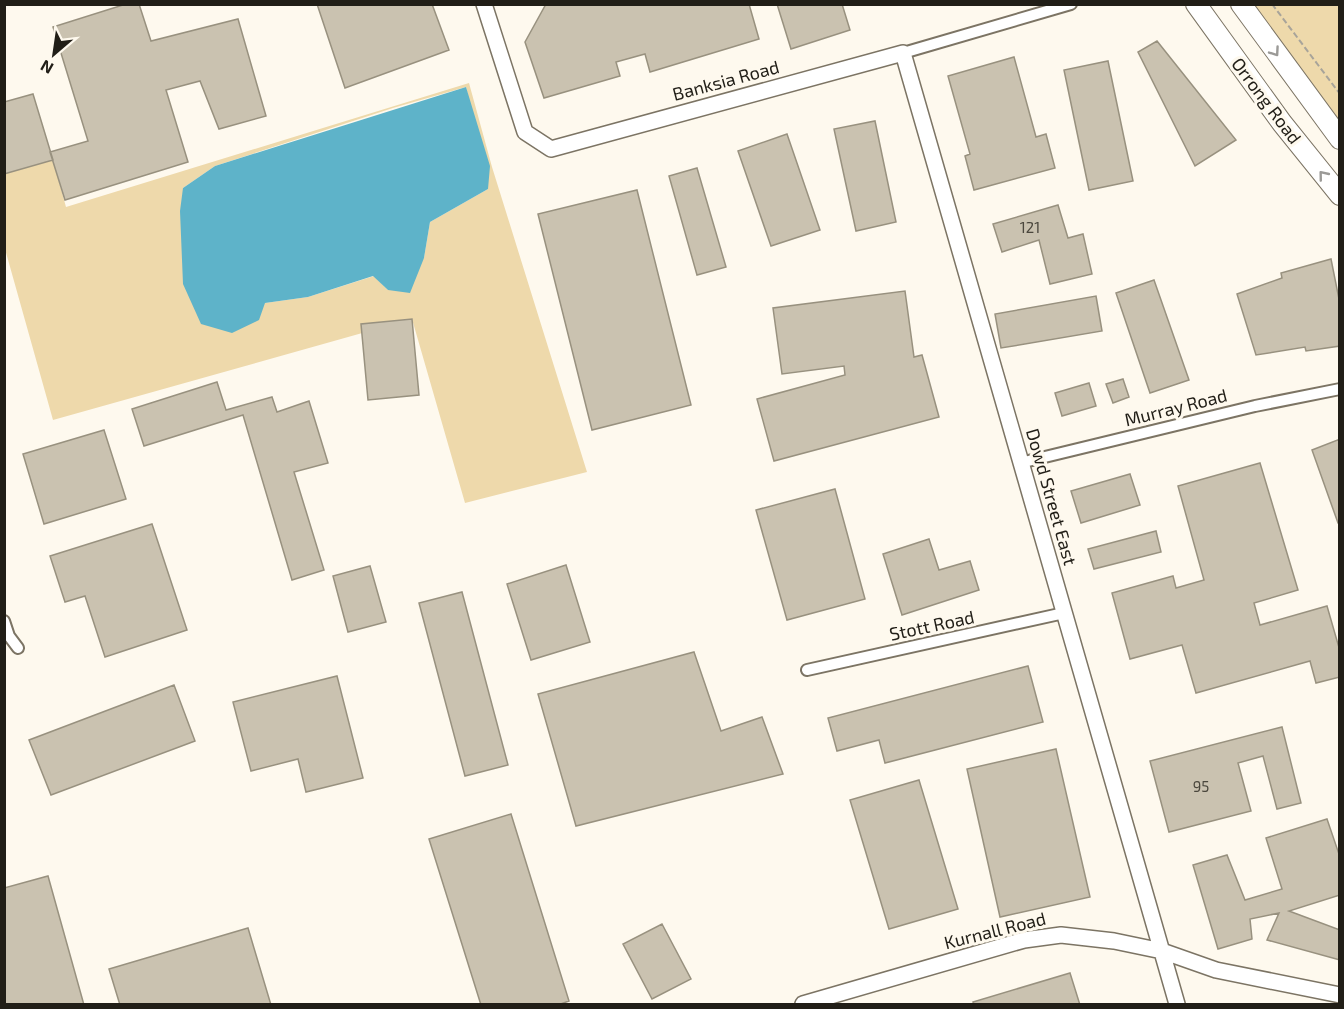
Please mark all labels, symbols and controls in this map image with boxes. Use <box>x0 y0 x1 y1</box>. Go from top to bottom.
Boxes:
north arrow <box>24 24 84 84</box>
one-way arrow <box>1268 46 1279 57</box>
street label: Orrong Road <box>1227 53 1306 148</box>
street label: Banksia Road <box>670 55 782 105</box>
text: N <box>37 56 56 79</box>
one-way arrow <box>1320 171 1331 182</box>
house number: 121 <box>1020 218 1040 236</box>
street label: Murray Road <box>1122 384 1229 430</box>
street label: Dowd Street East <box>1022 426 1082 568</box>
street label: Stott Road <box>887 605 976 645</box>
house number: 95 <box>1193 777 1209 795</box>
street label: Kurnall Road <box>942 907 1048 953</box>

